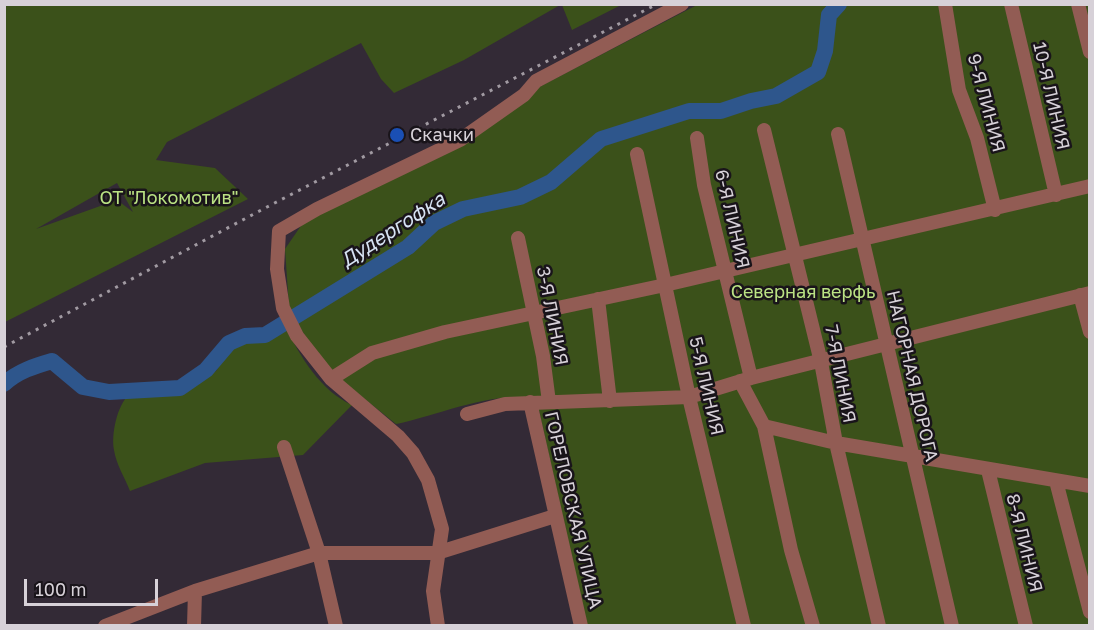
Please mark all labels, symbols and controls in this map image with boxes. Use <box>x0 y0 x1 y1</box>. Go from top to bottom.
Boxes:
street label: 10-Я ЛИНИЯ <box>1028 40 1074 152</box>
street label: 9-Я ЛИНИЯ <box>963 52 1009 154</box>
place label: Скачки <box>410 124 474 146</box>
marker: Скачки <box>388 126 406 144</box>
street label: 6-Я ЛИНИЯ <box>710 167 754 271</box>
park label: ОТ "Локомотив" <box>99 187 239 209</box>
water label: Дудергофка <box>336 187 450 273</box>
street label: 3-Я ЛИНИЯ <box>532 265 572 367</box>
park label: Северная верфь <box>731 281 875 303</box>
street label: НАГОРНАЯ ДОРОГА <box>882 288 942 464</box>
street label: 7-Я ЛИНИЯ <box>820 323 860 425</box>
street label: 5-Я ЛИНИЯ <box>684 335 728 437</box>
street label: ГОРЕЛОВСКАЯ УЛИЦА <box>540 409 606 611</box>
street label: 8-Я ЛИНИЯ <box>1001 491 1047 595</box>
scale bar <box>27 567 160 605</box>
text: 100 m <box>35 578 86 600</box>

